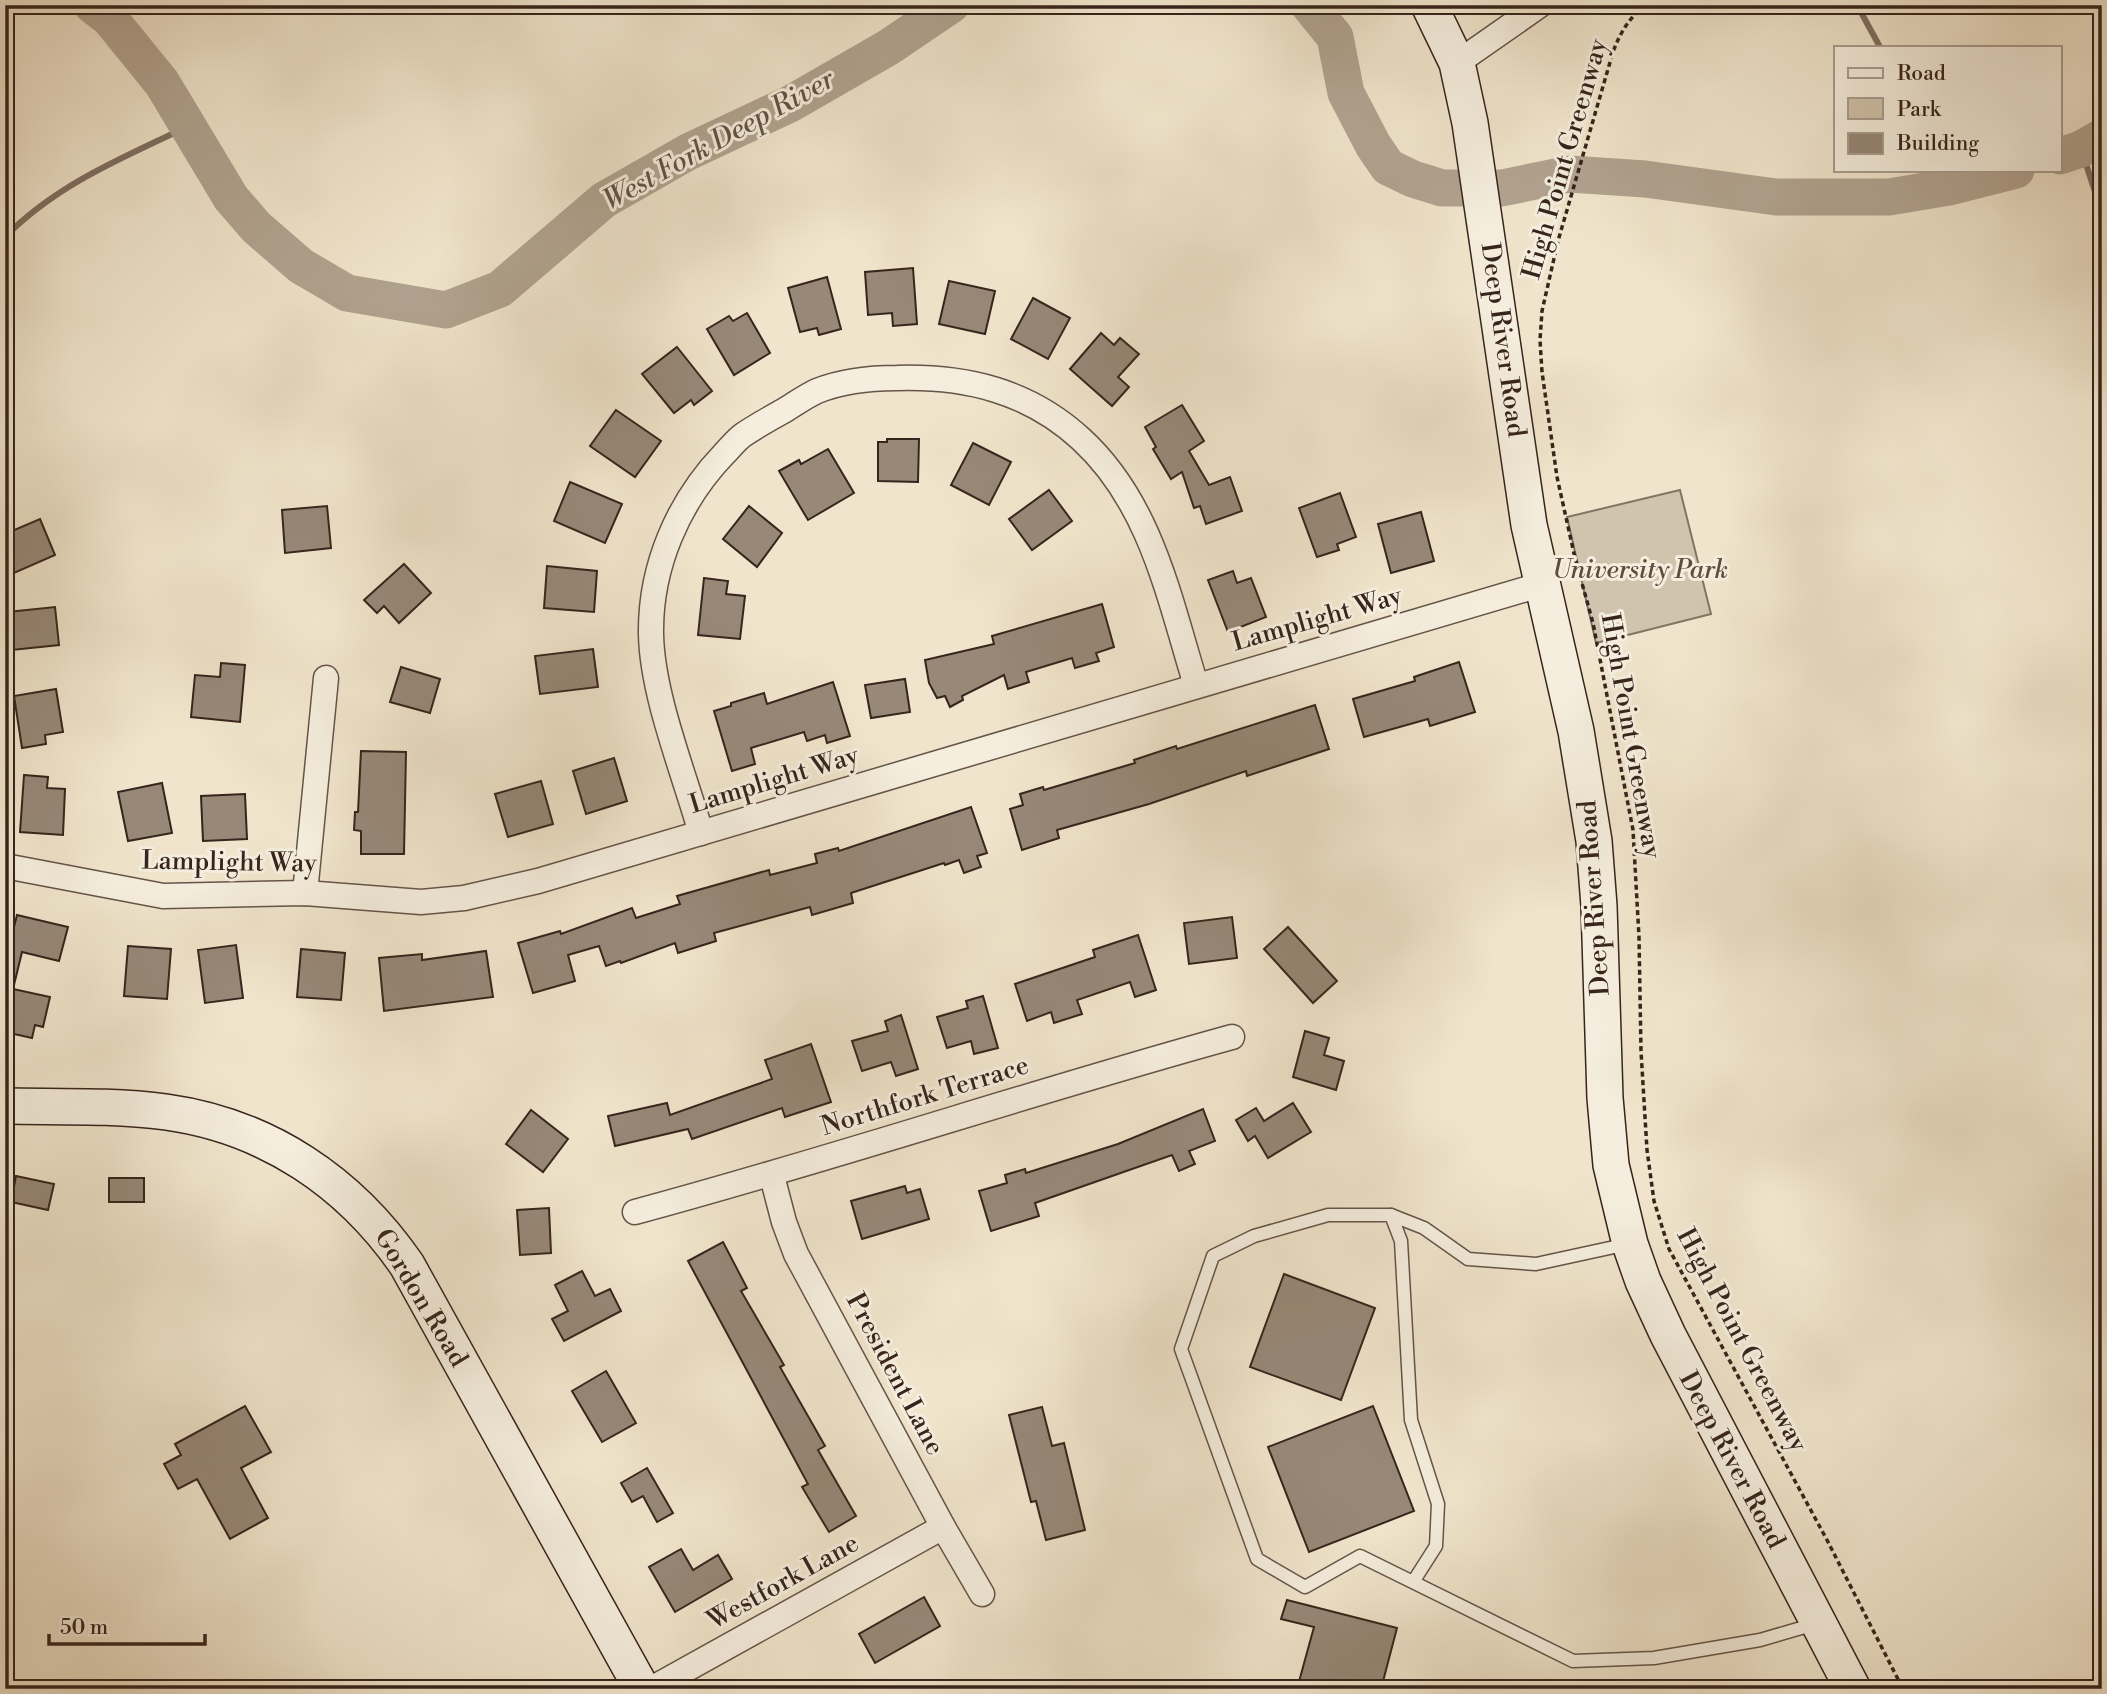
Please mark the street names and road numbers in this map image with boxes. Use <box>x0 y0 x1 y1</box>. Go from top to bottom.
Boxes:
street label: High Point Greenway <box>1515 35 1615 283</box>
street label: Deep River Road <box>1474 241 1533 439</box>
street label: Lamplight Way <box>1228 579 1406 659</box>
street label: High Point Greenway <box>1594 611 1668 862</box>
street label: Lamplight Way <box>685 739 863 821</box>
street label: Deep River Road <box>1571 799 1617 997</box>
street label: Lamplight Way <box>141 844 317 880</box>
street label: Northfork Terrace <box>817 1049 1033 1143</box>
street label: Gordon Road <box>367 1223 475 1373</box>
street label: High Point Greenway <box>1670 1223 1815 1458</box>
street label: President Lane <box>839 1288 951 1460</box>
street label: Deep River Road <box>1672 1366 1792 1554</box>
street label: Westfork Lane <box>701 1527 864 1637</box>

